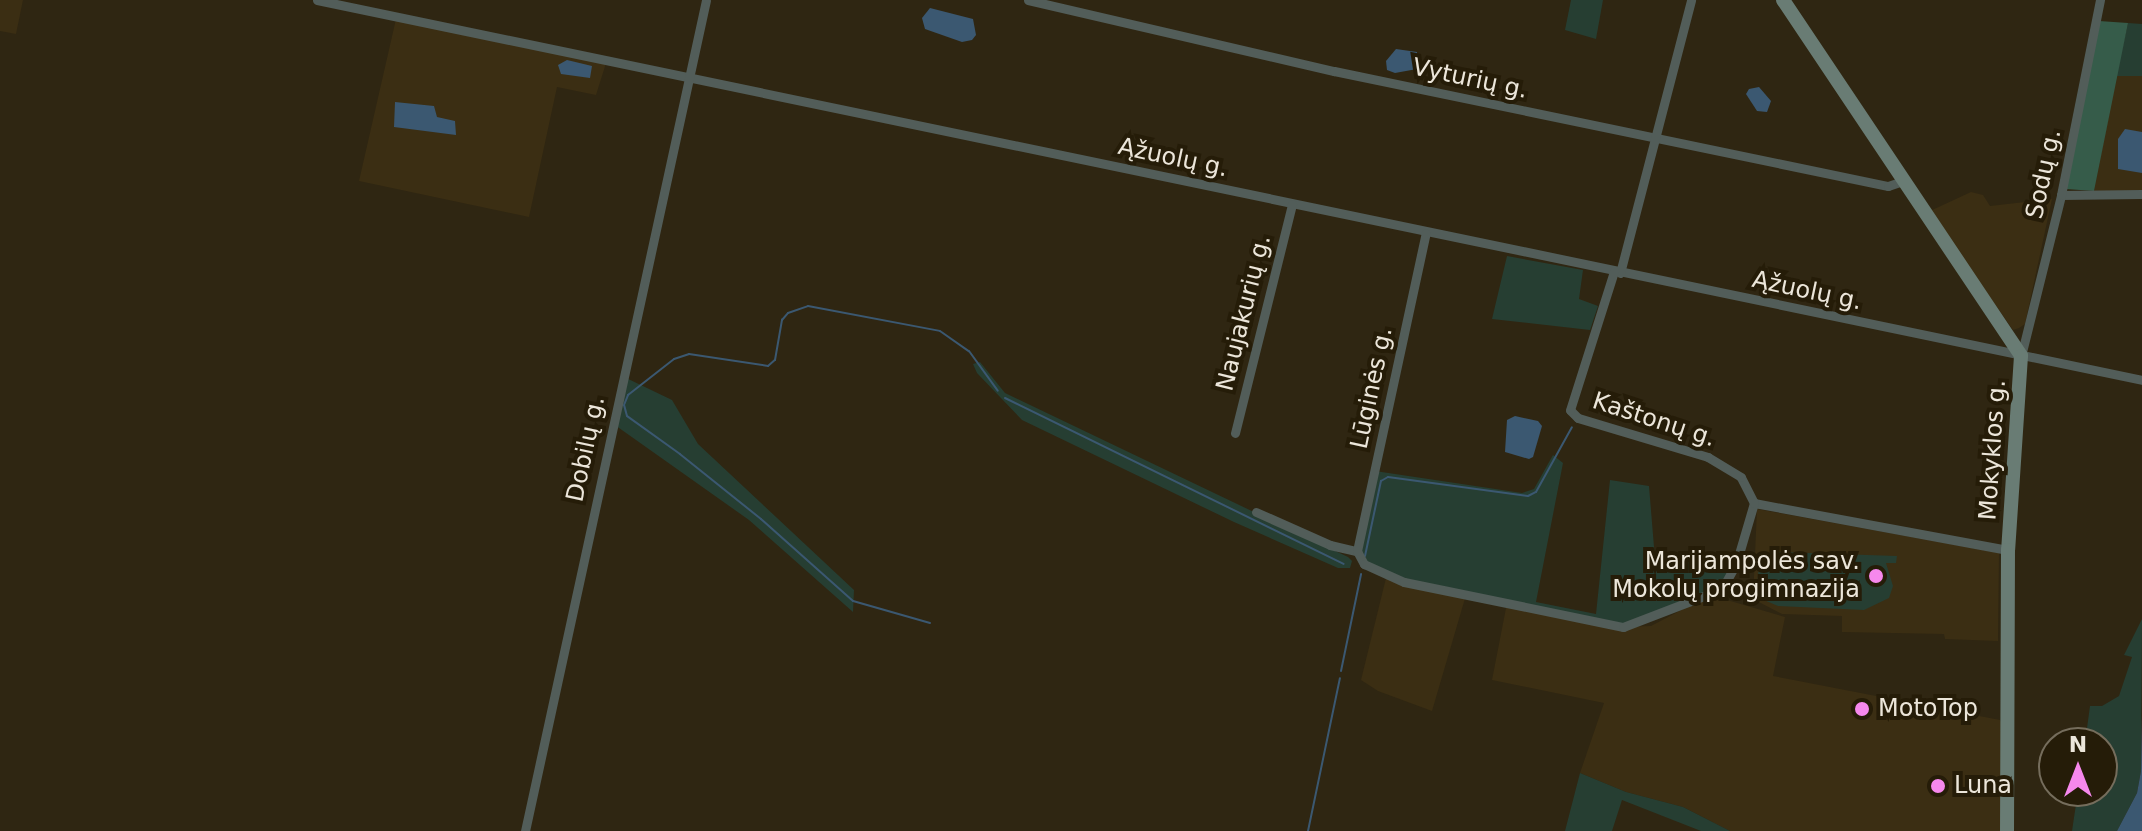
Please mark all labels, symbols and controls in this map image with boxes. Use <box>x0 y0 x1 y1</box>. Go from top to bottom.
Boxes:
street label: Vyturių g. <box>1410 53 1530 105</box>
street label: Sodų g. <box>2020 127 2068 221</box>
street label: Ąžuolų g. <box>1116 132 1230 184</box>
street label: Naujakurių g. <box>1211 232 1277 394</box>
street label: Ąžuolų g. <box>1750 265 1864 317</box>
street label: Lūginės g. <box>1345 325 1399 451</box>
street label: Mokyklos g. <box>1974 379 2012 521</box>
street label: Kaštonų g. <box>1589 387 1719 453</box>
street label: Dobilų g. <box>561 393 611 505</box>
place label: Marijampolės sav. Mokolų progimnazija <box>1612 548 1860 604</box>
marker: Marijampolės sav. Mokolų progimnazija <box>1867 567 1885 585</box>
place label: MotoTop <box>1878 695 1978 723</box>
marker: MotoTop <box>1853 700 1871 718</box>
north arrow <box>2038 727 2118 807</box>
text: N <box>2069 732 2087 757</box>
place label: Luna <box>1954 772 2012 800</box>
marker: Luna <box>1929 777 1947 795</box>

